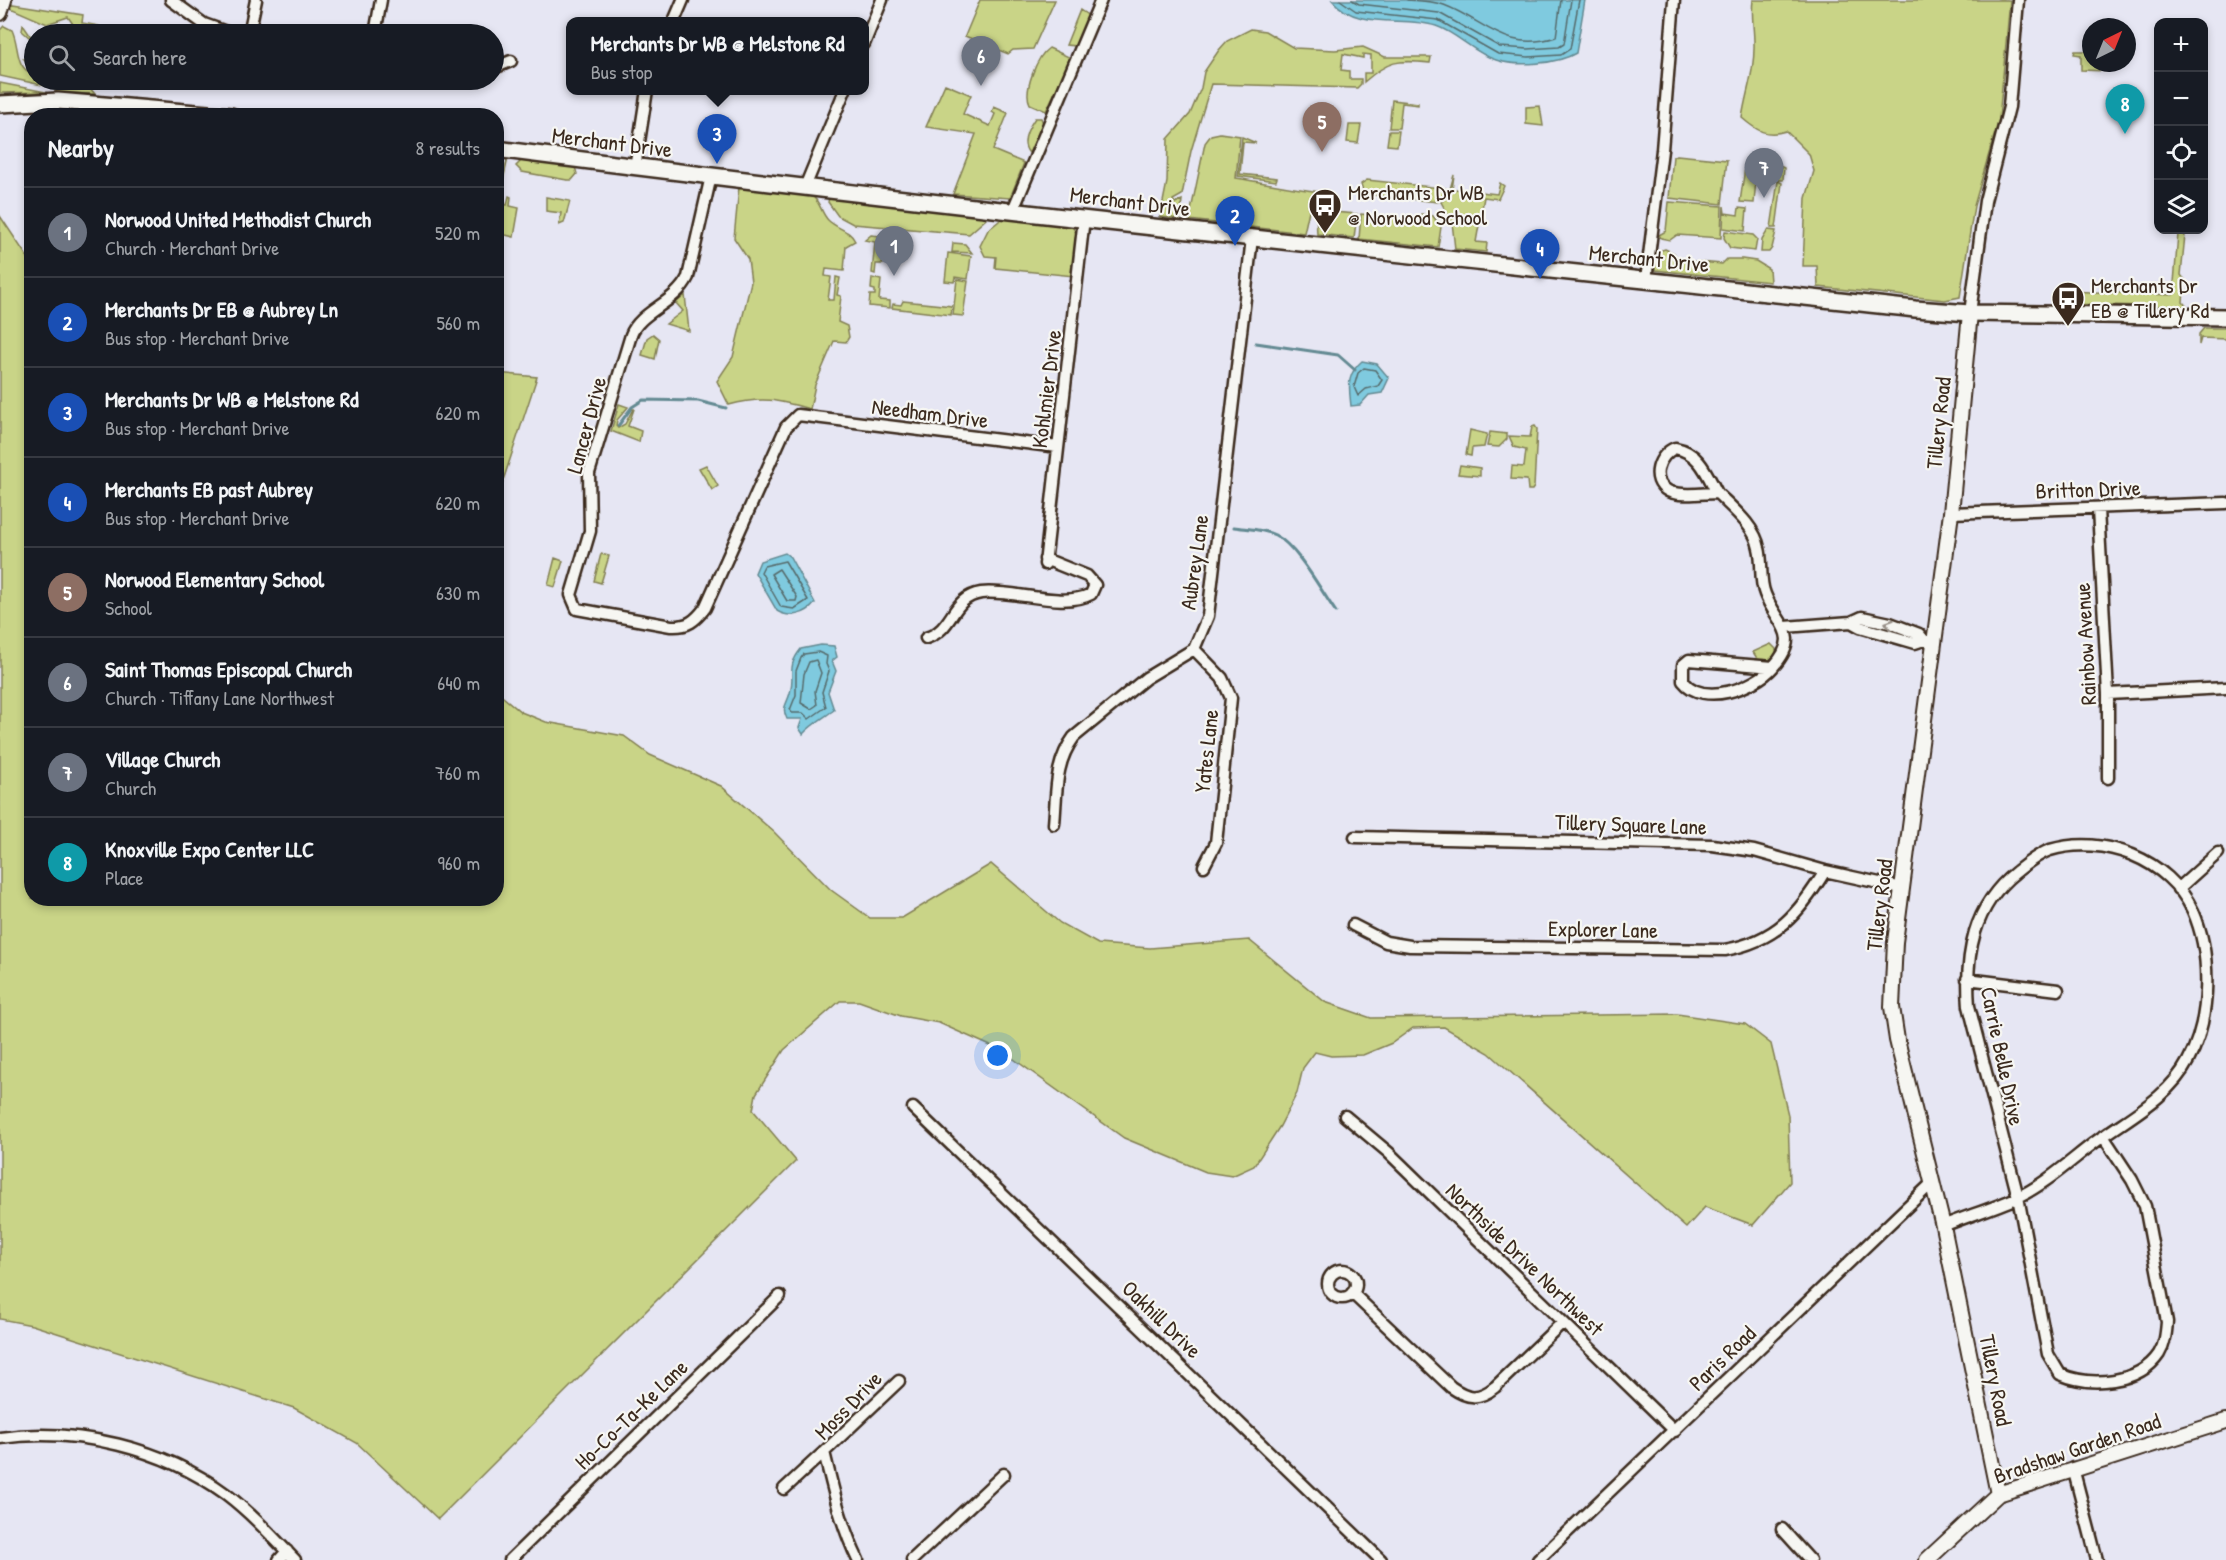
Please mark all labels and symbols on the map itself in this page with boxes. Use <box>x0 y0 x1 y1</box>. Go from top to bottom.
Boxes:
north arrow <box>2082 18 2136 72</box>
pin: 6 <box>962 36 1000 86</box>
pin: 8 <box>2106 84 2144 134</box>
pin: 5 <box>1302 102 1342 152</box>
pin: 3 <box>698 114 736 164</box>
street label: Merchant Drive <box>550 120 674 164</box>
pin: 7 <box>1744 148 1784 198</box>
place label: Merchants Dr WB @ Norwood School <box>1348 177 1487 232</box>
street label: Merchant Drive <box>1068 179 1192 223</box>
bus stop icon: Merchants Dr WB @ Norwood School <box>1307 187 1343 234</box>
pin: 2 <box>1216 196 1254 246</box>
pin: 1 <box>874 226 914 276</box>
pin: 4 <box>1520 230 1560 279</box>
street label: Merchant Drive <box>1587 237 1711 279</box>
place label: Merchants Dr EB @ Tillery Rd <box>2091 270 2209 325</box>
bus stop icon: Merchants Dr EB @ Tillery Rd <box>2050 280 2086 327</box>
street label: Kohlmier Drive <box>1024 328 1068 450</box>
street label: Lancer Drive <box>559 373 613 477</box>
street label: Tillery Road <box>1918 375 1958 470</box>
street label: Needham Drive <box>870 391 990 435</box>
street label: Britton Drive <box>2035 472 2141 506</box>
street label: Aubrey Lane <box>1172 512 1216 611</box>
street label: Rainbow Avenue <box>2067 582 2103 706</box>
one-way arrow <box>1884 618 1895 631</box>
street label: Yates Lane <box>1187 708 1225 794</box>
street label: Tillery Square Lane <box>1555 806 1708 842</box>
street label: Tillery Road <box>1858 857 1900 953</box>
street label: Explorer Lane <box>1548 913 1658 945</box>
street label: Carrie Belle Drive <box>1974 984 2032 1128</box>
your location <box>983 1041 1012 1070</box>
street label: Northside Drive Northwest <box>1439 1176 1611 1343</box>
street label: Oakhill Drive <box>1116 1273 1209 1365</box>
street label: Paris Road <box>1682 1318 1762 1397</box>
street label: Tillery Road <box>1972 1332 2020 1429</box>
street label: Ho-Co-Ta-Ke Lane <box>568 1352 694 1476</box>
street label: Moss Drive <box>808 1364 889 1446</box>
street label: Bradshaw Garden Road <box>1990 1405 2165 1491</box>

